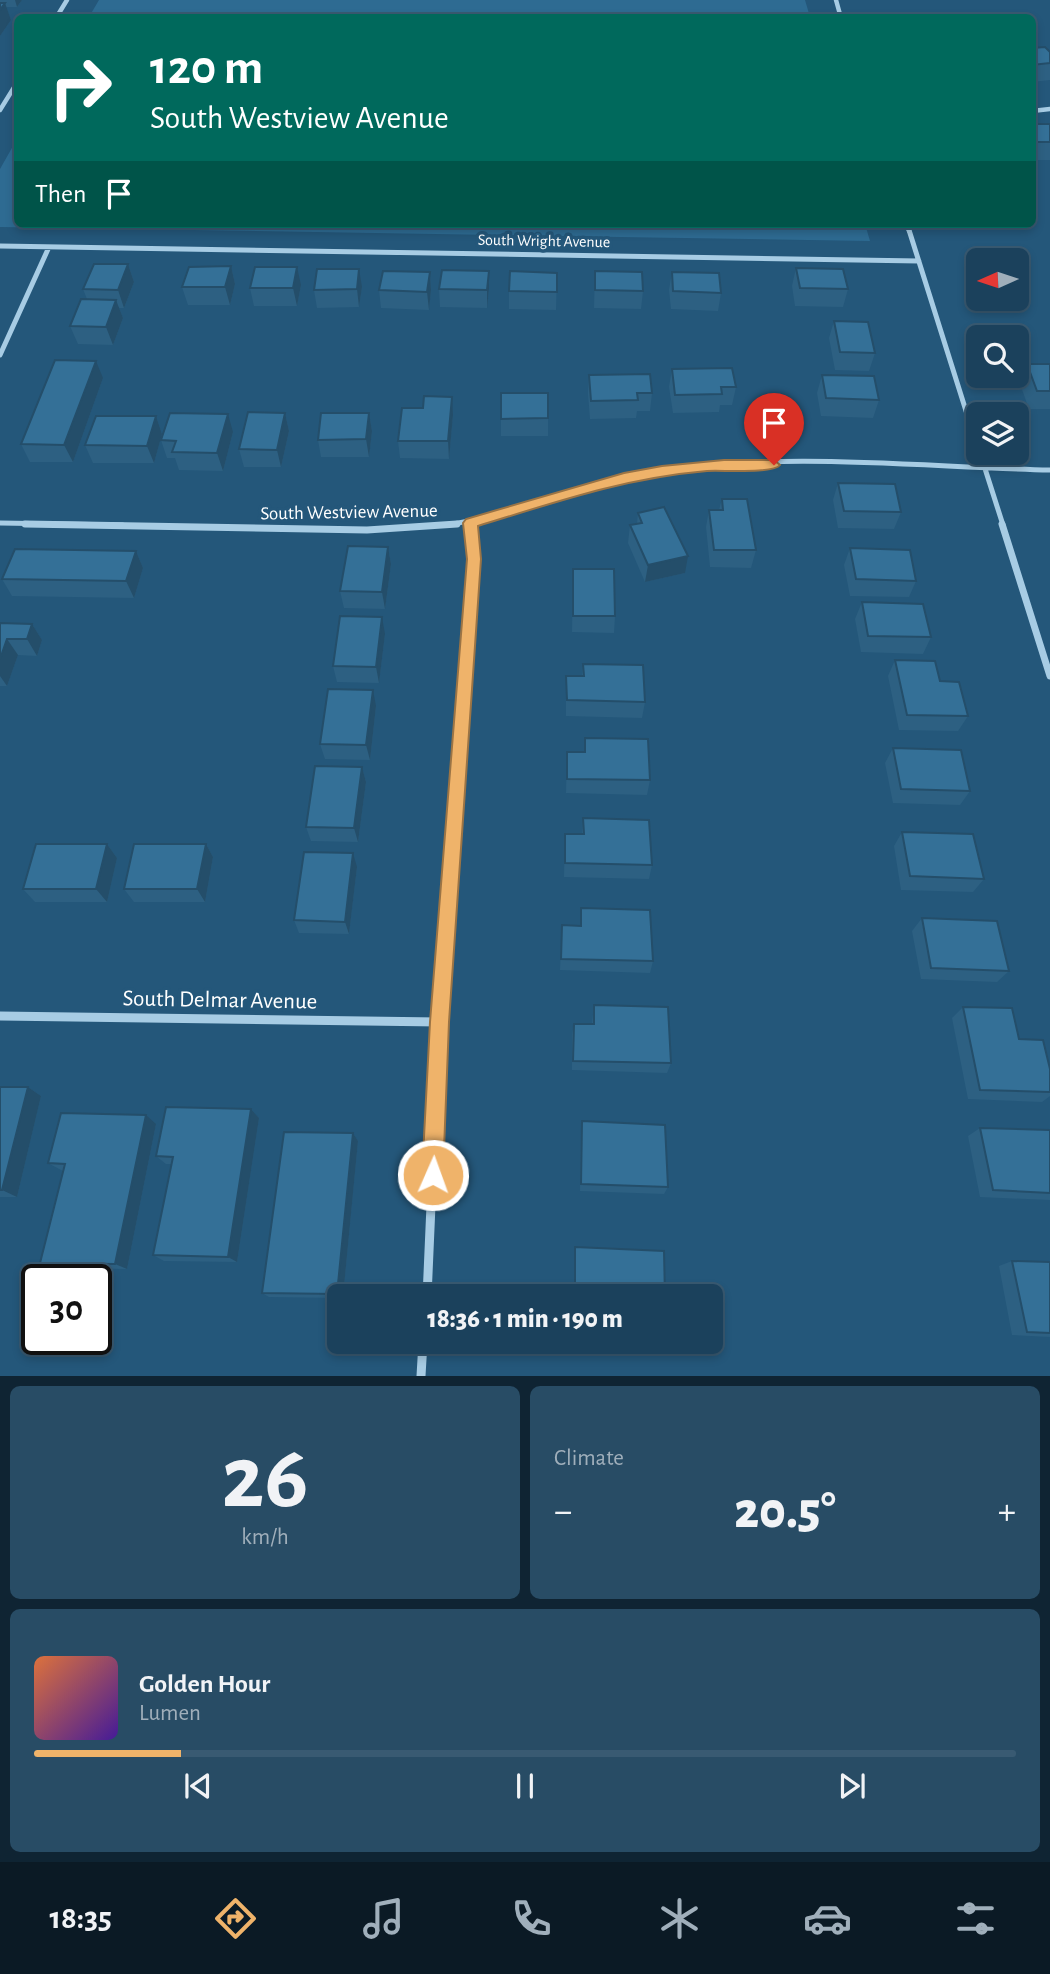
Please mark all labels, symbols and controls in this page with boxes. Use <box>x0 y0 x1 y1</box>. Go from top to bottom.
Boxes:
icon: right <box>35 42 126 133</box>
text: 120 m <box>150 44 263 93</box>
text: South Westview Avenue <box>150 102 449 134</box>
icon: arrive <box>100 175 138 213</box>
text: Then <box>35 181 86 207</box>
street label: South Wright Avenue <box>478 232 610 250</box>
north arrow <box>966 248 1029 312</box>
map controls <box>966 248 1029 465</box>
button: search <box>966 325 1029 388</box>
pin <box>744 393 804 465</box>
button: layers <box>966 402 1029 465</box>
icon: arrive <box>755 404 793 442</box>
street label: South Westview Avenue <box>260 501 438 524</box>
street label: South Delmar Avenue <box>122 987 318 1014</box>
position arrow <box>396 1138 470 1212</box>
speed limit sign: 30 <box>21 1264 112 1355</box>
text: 18:36 · 1 min · 190 m <box>427 1306 623 1332</box>
text: 26 <box>222 1433 308 1524</box>
text: Climate <box>554 1447 624 1470</box>
text: 20.5° <box>734 1485 836 1537</box>
text: − <box>554 1493 572 1531</box>
text: + <box>998 1493 1016 1531</box>
text: km/h <box>241 1526 289 1549</box>
text: Golden Hour <box>139 1671 270 1697</box>
text: Lumen <box>139 1702 201 1725</box>
icon: previous <box>179 1767 217 1805</box>
icon: pause <box>506 1767 544 1805</box>
icon: next <box>833 1767 871 1805</box>
icon: directions <box>211 1894 260 1943</box>
icon: music <box>359 1894 408 1943</box>
icon: phone <box>507 1894 556 1943</box>
icon: climate <box>655 1894 704 1943</box>
icon: car <box>803 1894 852 1943</box>
icon: filters <box>951 1894 1000 1943</box>
text: 18:35 <box>50 1902 112 1934</box>

